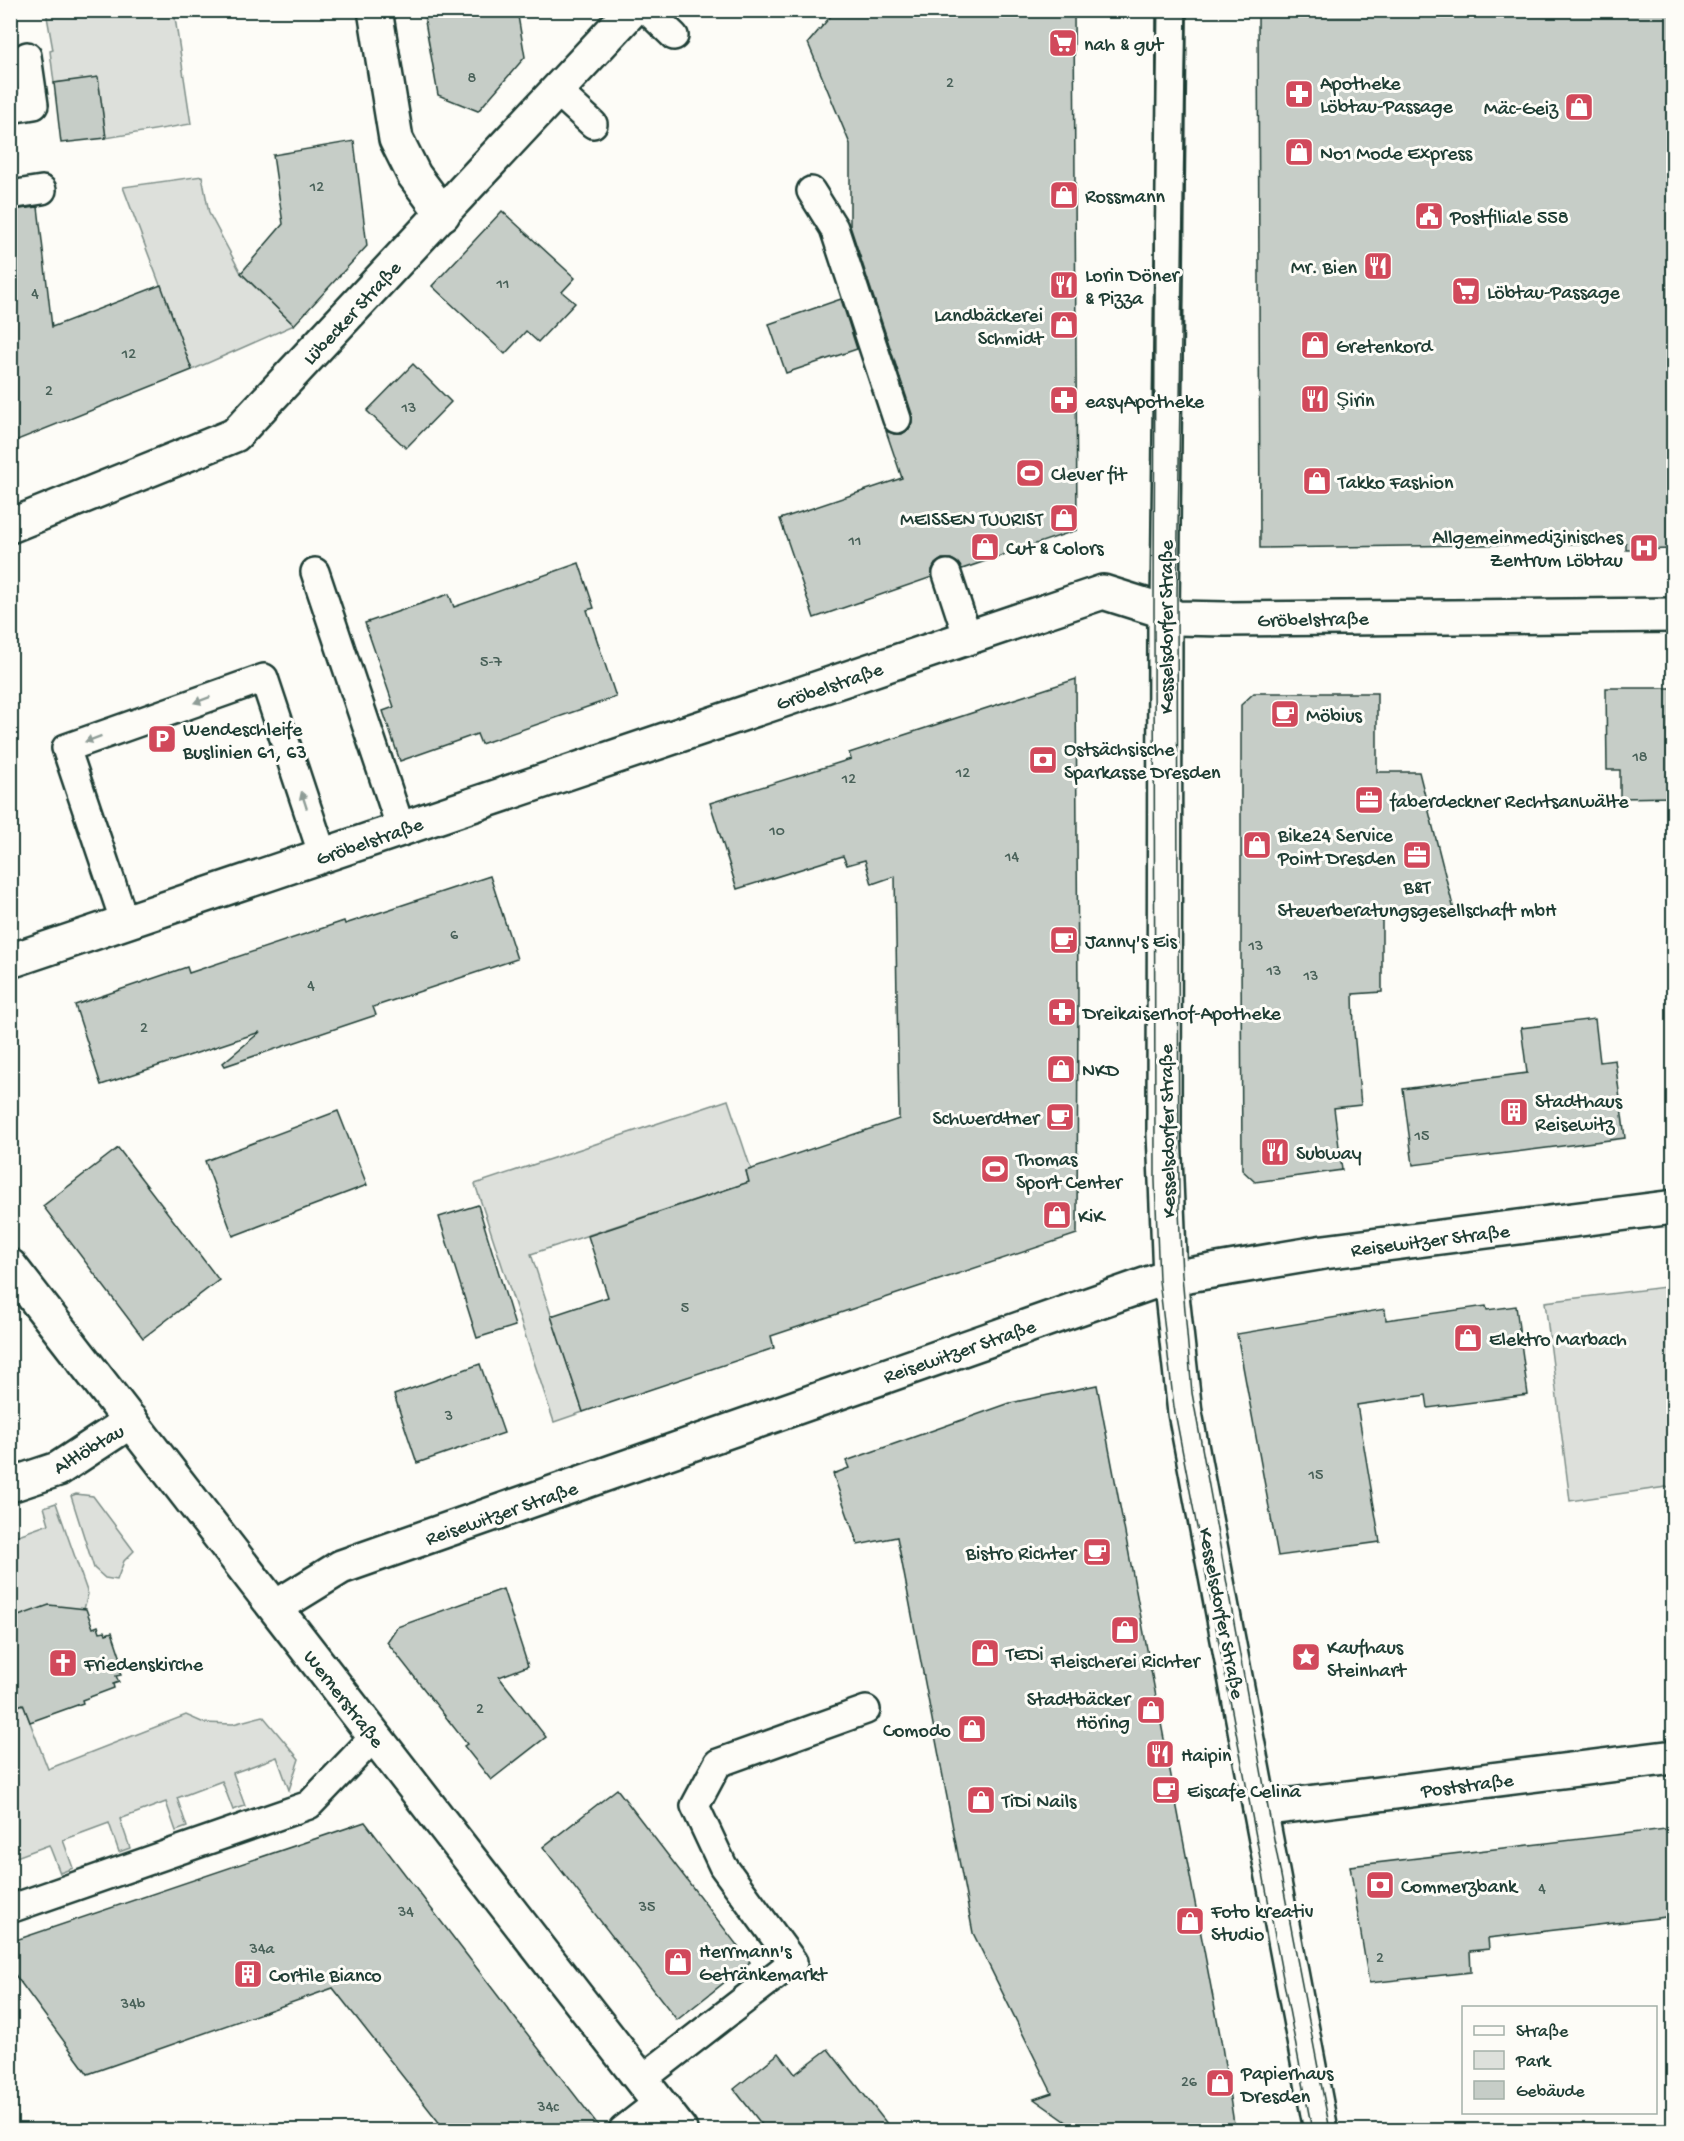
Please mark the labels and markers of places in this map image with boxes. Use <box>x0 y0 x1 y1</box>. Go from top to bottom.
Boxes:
supermarket icon: nah & gut <box>1047 27 1079 59</box>
place label: nah & gut <box>1084 35 1165 58</box>
place label: Apotheke Löbtau-Passage <box>1320 74 1454 120</box>
pharmacy icon: Apotheke Löbtau-Passage <box>1283 78 1315 110</box>
shop icon: Mäc-Geiz <box>1563 91 1595 123</box>
place label: Mäc-Geiz <box>1484 99 1559 122</box>
shop icon: No1 Mode Express <box>1283 136 1315 168</box>
place label: No1 Mode Express <box>1320 144 1473 167</box>
shop icon: Rossmann <box>1048 179 1080 211</box>
place label: Rossmann <box>1085 187 1165 210</box>
public building icon: Postfiliale 558 <box>1413 200 1445 232</box>
place label: Postfiliale 558 <box>1449 208 1569 231</box>
restaurant icon: Mr. Bien <box>1362 250 1394 282</box>
place label: Mr. Bien <box>1291 258 1357 281</box>
place label: Lorin Döner & Pizza <box>1085 266 1181 312</box>
restaurant icon: Lorin Döner & Pizza <box>1048 269 1080 301</box>
supermarket icon: Löbtau-Passage <box>1450 275 1482 307</box>
place label: Löbtau-Passage <box>1487 283 1621 306</box>
place label: Landbäckerei Schmidt <box>934 306 1045 352</box>
shop icon: Landbäckerei Schmidt <box>1048 309 1080 341</box>
shop icon: Gretenkord <box>1299 329 1331 361</box>
place label: Gretenkord <box>1336 337 1434 360</box>
restaurant icon: Şirin <box>1299 383 1331 415</box>
pharmacy icon: easyApotheke <box>1048 384 1080 416</box>
place label: Şirin <box>1336 391 1375 414</box>
place label: easyApotheke <box>1085 392 1205 415</box>
sports icon: Clever fit <box>1014 457 1046 489</box>
place label: Clever fit <box>1051 465 1128 488</box>
shop icon: Takko Fashion <box>1301 465 1333 497</box>
place label: Takko Fashion <box>1337 473 1454 496</box>
shop icon: MEISSEN TUURIST <box>1048 502 1080 534</box>
place label: MEISSEN TUURIST <box>900 510 1044 533</box>
place label: Allgemeinmedizinisches Zentrum Löbtau <box>1432 528 1624 574</box>
shop icon: Cut & Colors <box>969 531 1001 563</box>
hospital icon: Allgemeinmedizinisches Zentrum Löbtau <box>1628 532 1660 564</box>
place label: Cut & Colors <box>1006 539 1104 562</box>
cafe icon: Möbius <box>1269 698 1301 730</box>
place label: Möbius <box>1306 706 1363 729</box>
place label: Wendeschleife Buslinien 61, 63 <box>182 720 307 766</box>
parking icon: Wendeschleife Buslinien 61, 63 <box>146 723 178 755</box>
place label: Ostsächsische Sparkasse Dresden <box>1064 740 1221 786</box>
bank icon: Ostsächsische Sparkasse Dresden <box>1027 744 1059 776</box>
office icon: faberdeckner Rechtsanwälte <box>1353 784 1385 816</box>
place label: faberdeckner Rechtsanwälte <box>1389 792 1629 815</box>
place label: Bike24 Service Point Dresden <box>1277 826 1396 872</box>
shop icon: Bike24 Service Point Dresden <box>1241 829 1273 861</box>
office icon: B&T Steuerberatungsgesellschaft mbH <box>1401 839 1433 871</box>
place label: B&T Steuerberatungsgesellschaft mbH <box>1278 878 1557 924</box>
cafe icon: Janny's Eis <box>1048 924 1080 956</box>
place label: Janny's Eis <box>1085 932 1178 955</box>
pharmacy icon: Dreikaiserhof-Apotheke <box>1046 996 1078 1028</box>
place label: Dreikaiserhof-Apotheke <box>1081 1004 1282 1027</box>
shop icon: NKD <box>1045 1053 1077 1085</box>
place label: NKD <box>1082 1061 1120 1084</box>
place label: Stadthaus Reisewitz <box>1535 1092 1623 1138</box>
building icon: Stadthaus Reisewitz <box>1498 1096 1530 1128</box>
cafe icon: Schwerdtner <box>1044 1101 1076 1133</box>
place label: Schwerdtner <box>932 1109 1041 1132</box>
restaurant icon: Subway <box>1259 1136 1291 1168</box>
place label: Subway <box>1296 1144 1362 1167</box>
place label: Thomas Sport Center <box>1015 1150 1124 1196</box>
sports icon: Thomas Sport Center <box>979 1153 1011 1185</box>
shop icon: KiK <box>1041 1199 1073 1231</box>
place label: KiK <box>1078 1207 1106 1230</box>
shop icon: Elektro Marbach <box>1452 1322 1484 1354</box>
place label: Elektro Marbach <box>1489 1330 1627 1353</box>
cafe icon: Bistro Richter <box>1081 1536 1113 1568</box>
place label: Bistro Richter <box>965 1544 1078 1567</box>
shop icon: Fleischerei Richter <box>1109 1614 1141 1646</box>
shop icon: TEDi <box>969 1637 1001 1669</box>
place label: Kaufhaus Steinhart <box>1327 1638 1408 1684</box>
place icon: Kaufhaus Steinhart <box>1290 1641 1322 1673</box>
place label: TEDi <box>1005 1645 1044 1668</box>
church icon: Friedenskirche <box>47 1647 79 1679</box>
place label: Fleischerei Richter <box>1050 1652 1201 1675</box>
place label: Friedenskirche <box>83 1655 204 1678</box>
place label: Stadtbäcker Höring <box>1027 1690 1132 1736</box>
shop icon: Stadtbäcker Höring <box>1135 1694 1167 1726</box>
shop icon: Comodo <box>956 1713 988 1745</box>
place label: Comodo <box>883 1721 951 1744</box>
restaurant icon: Haipin <box>1144 1738 1176 1770</box>
place label: Haipin <box>1181 1746 1232 1769</box>
cafe icon: Eiscafe Celina <box>1150 1774 1182 1806</box>
place label: Eiscafe Celina <box>1187 1782 1302 1805</box>
shop icon: TiDi Nails <box>965 1784 997 1816</box>
place label: TiDi Nails <box>1001 1792 1077 1815</box>
bank icon: Commerzbank <box>1364 1869 1396 1901</box>
place label: Commerzbank <box>1401 1877 1519 1900</box>
place label: Foto kreativ Studio <box>1210 1902 1314 1948</box>
shop icon: Foto kreativ Studio <box>1174 1905 1206 1937</box>
place label: Herrmann's Getränkemarkt <box>699 1942 828 1988</box>
shop icon: Herrmann's Getränkemarkt <box>662 1946 694 1978</box>
building icon: Cortile Bianco <box>232 1958 264 1990</box>
place label: Cortile Bianco <box>269 1966 382 1989</box>
place label: Papierhaus Dresden <box>1239 2064 1334 2110</box>
shop icon: Papierhaus Dresden <box>1204 2067 1236 2099</box>

